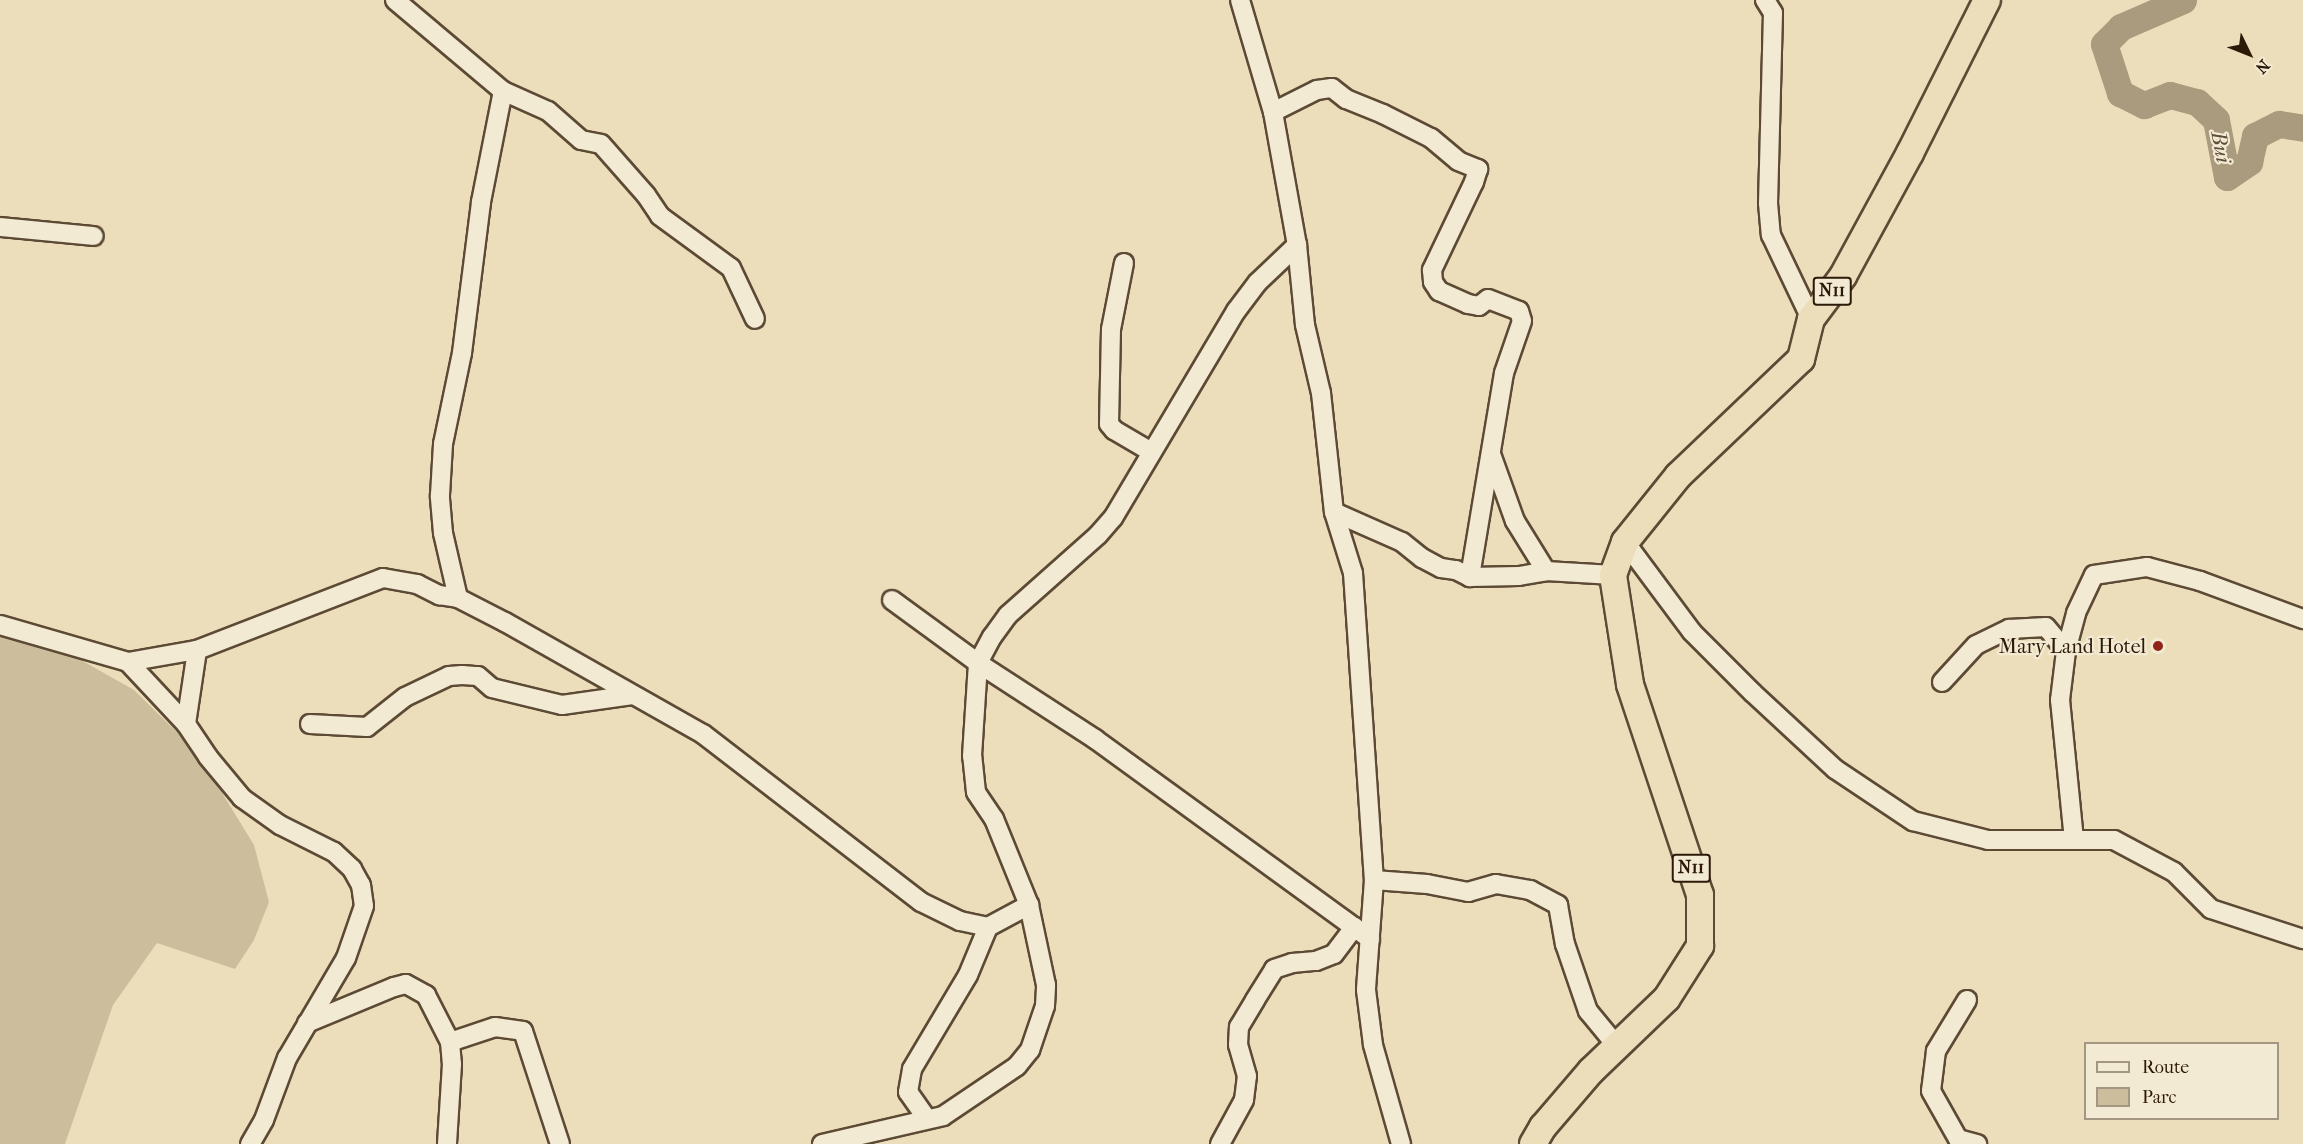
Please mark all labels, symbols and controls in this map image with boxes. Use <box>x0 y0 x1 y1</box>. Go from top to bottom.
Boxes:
north arrow <box>2219 24 2279 84</box>
text: N <box>2251 56 2274 78</box>
water label: Bui <box>2206 129 2236 165</box>
road number: N11 <box>1812 276 1852 306</box>
place label: Mary Land Hotel <box>1999 634 2146 658</box>
marker: Mary Land Hotel <box>2151 639 2165 653</box>
road number: N11 <box>1672 853 1710 883</box>
legend <box>2084 1042 2279 1120</box>
text: Route <box>2142 1057 2189 1078</box>
text: Parc <box>2142 1087 2177 1108</box>

